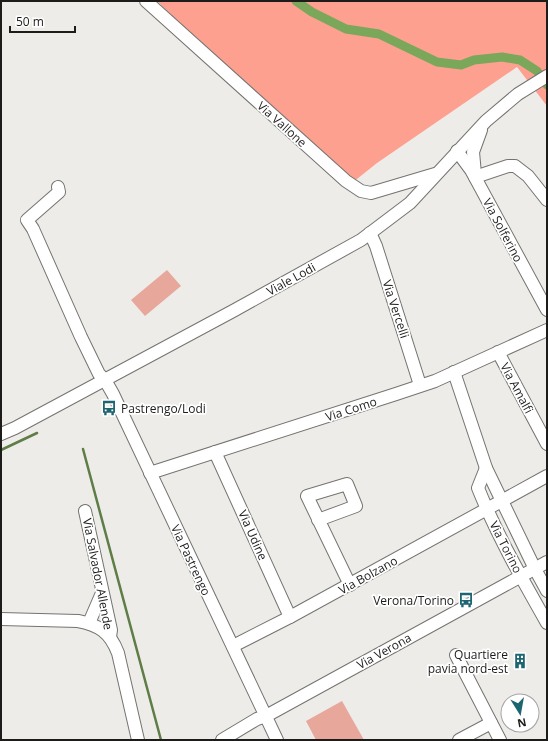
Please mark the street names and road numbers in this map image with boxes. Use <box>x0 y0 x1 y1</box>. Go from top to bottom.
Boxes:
street label: Via Vallone <box>254 97 311 151</box>
street label: Via Solferino <box>479 195 527 265</box>
street label: Viale Lodi <box>263 259 319 299</box>
street label: Via Vercelli <box>379 278 413 340</box>
street label: Via Amalfi <box>496 360 538 416</box>
street label: Via Como <box>323 393 379 425</box>
street label: Via Udine <box>234 507 272 563</box>
street label: Via Salvador Allende <box>79 517 117 631</box>
street label: Via Torino <box>486 518 526 576</box>
street label: Via Pastrengo <box>167 522 215 598</box>
street label: Via Bolzano <box>336 552 400 598</box>
street label: Via Verona <box>354 629 414 673</box>

